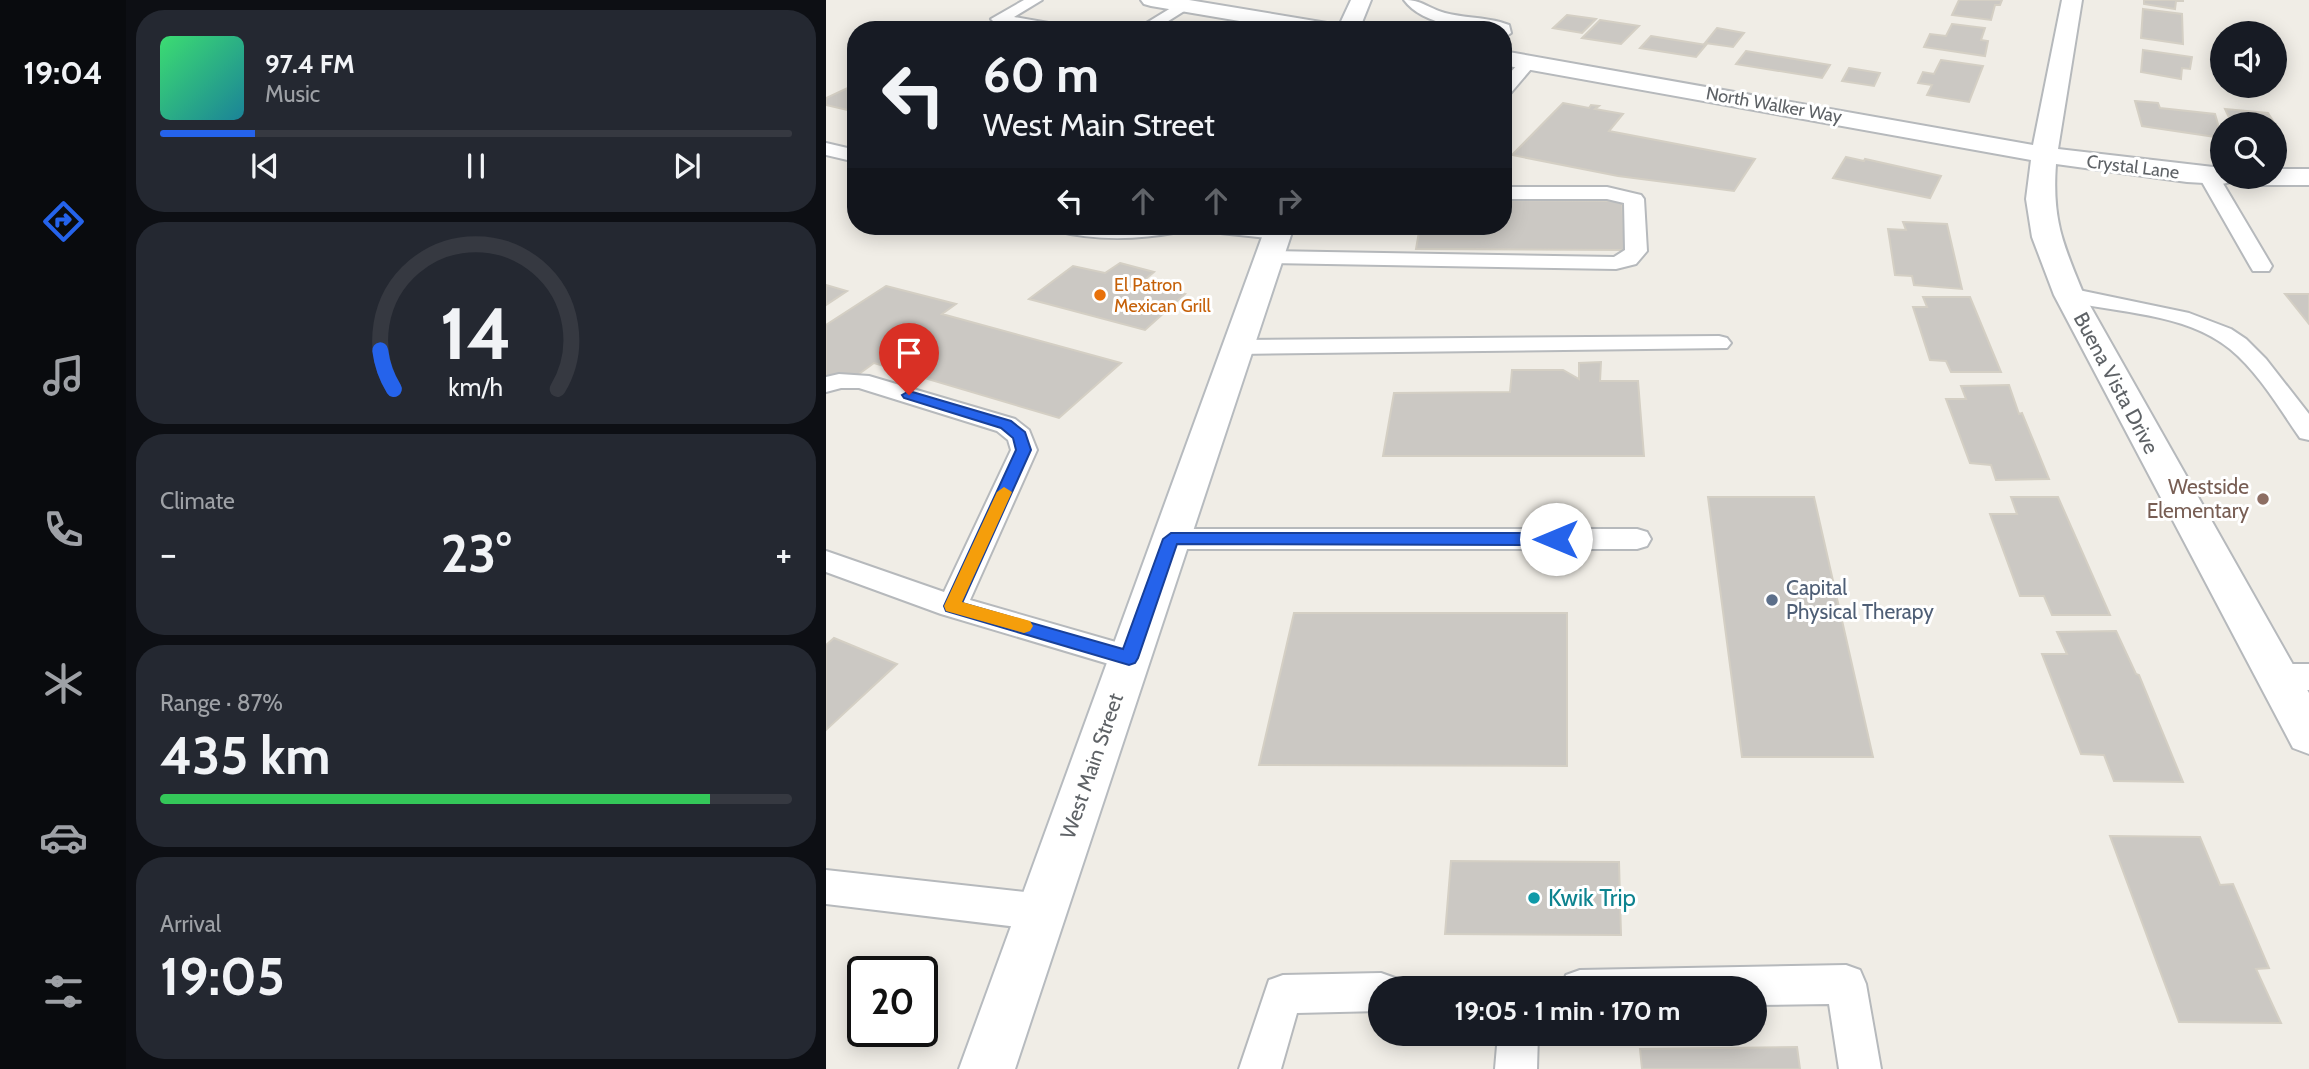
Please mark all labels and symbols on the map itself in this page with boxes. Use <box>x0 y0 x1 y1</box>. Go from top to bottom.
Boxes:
street label: North Walker Way <box>1704 82 1844 128</box>
street label: Crystal Lane <box>2085 150 2181 184</box>
place label: El Patron Mexican Grill <box>1114 274 1212 317</box>
marker: El Patron Mexican Grill <box>1092 287 1108 303</box>
street label: Buena Vista Drive <box>2069 308 2164 458</box>
pin <box>879 323 939 395</box>
place label: Westside Elementary <box>2147 474 2249 523</box>
marker: Westside Elementary <box>2255 491 2271 507</box>
position arrow <box>1519 502 1593 576</box>
place label: Capital Physical Therapy <box>1786 575 1934 624</box>
marker: Capital Physical Therapy <box>1764 592 1780 608</box>
street label: West Main Street <box>1055 690 1128 842</box>
place label: Kwik Trip <box>1548 883 1636 912</box>
marker: Kwik Trip <box>1526 890 1542 906</box>
speed limit sign: 20 <box>847 956 938 1047</box>

